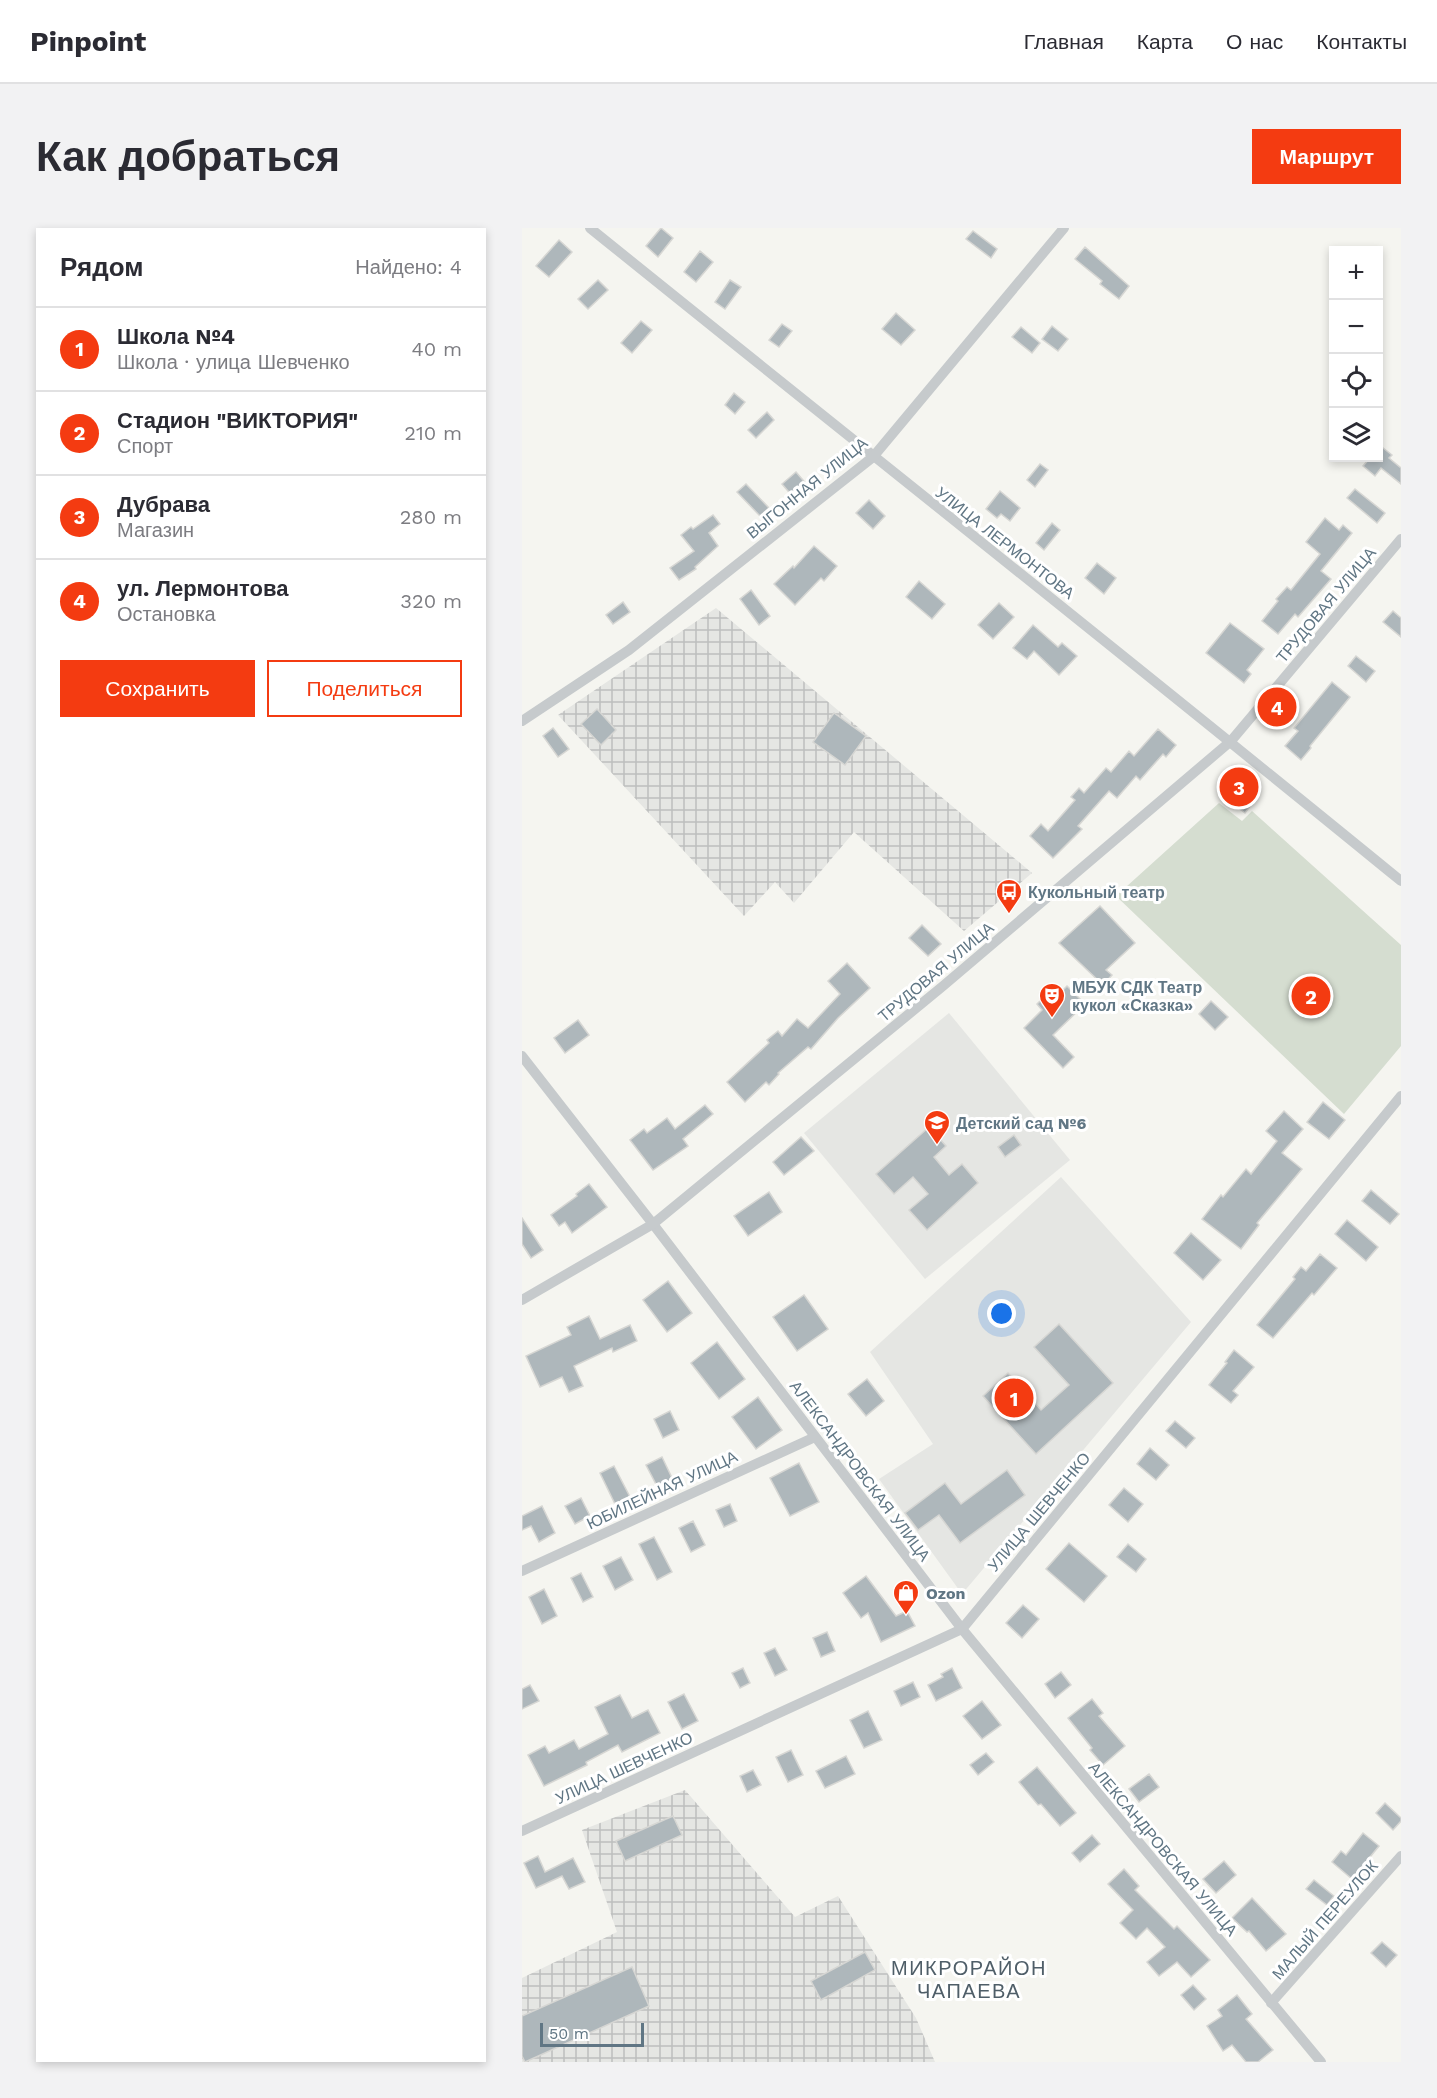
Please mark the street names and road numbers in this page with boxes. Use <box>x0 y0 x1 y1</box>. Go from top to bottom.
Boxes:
street label: ВЫГОННАЯ УЛИЦА <box>743 433 872 543</box>
street label: УЛИЦА ЛЕРМОНТОВА <box>932 483 1078 603</box>
street label: ТРУДОВАЯ УЛИЦА <box>1272 543 1380 667</box>
street label: ТРУДОВАЯ УЛИЦА <box>874 918 998 1026</box>
street label: АЛЕКСАНДРОВСКАЯ УЛИЦА <box>786 1377 934 1565</box>
street label: ЮБИЛЕЙНАЯ УЛИЦА <box>584 1447 741 1533</box>
street label: УЛИЦА ШЕВЧЕНКО <box>984 1449 1094 1575</box>
street label: УЛИЦА ШЕВЧЕНКО <box>552 1728 696 1808</box>
street label: АЛЕКСАНДРОВСКАЯ УЛИЦА <box>1085 1758 1242 1940</box>
street label: МАЛЫЙ ПЕРЕУЛОК <box>1268 1856 1382 1983</box>

